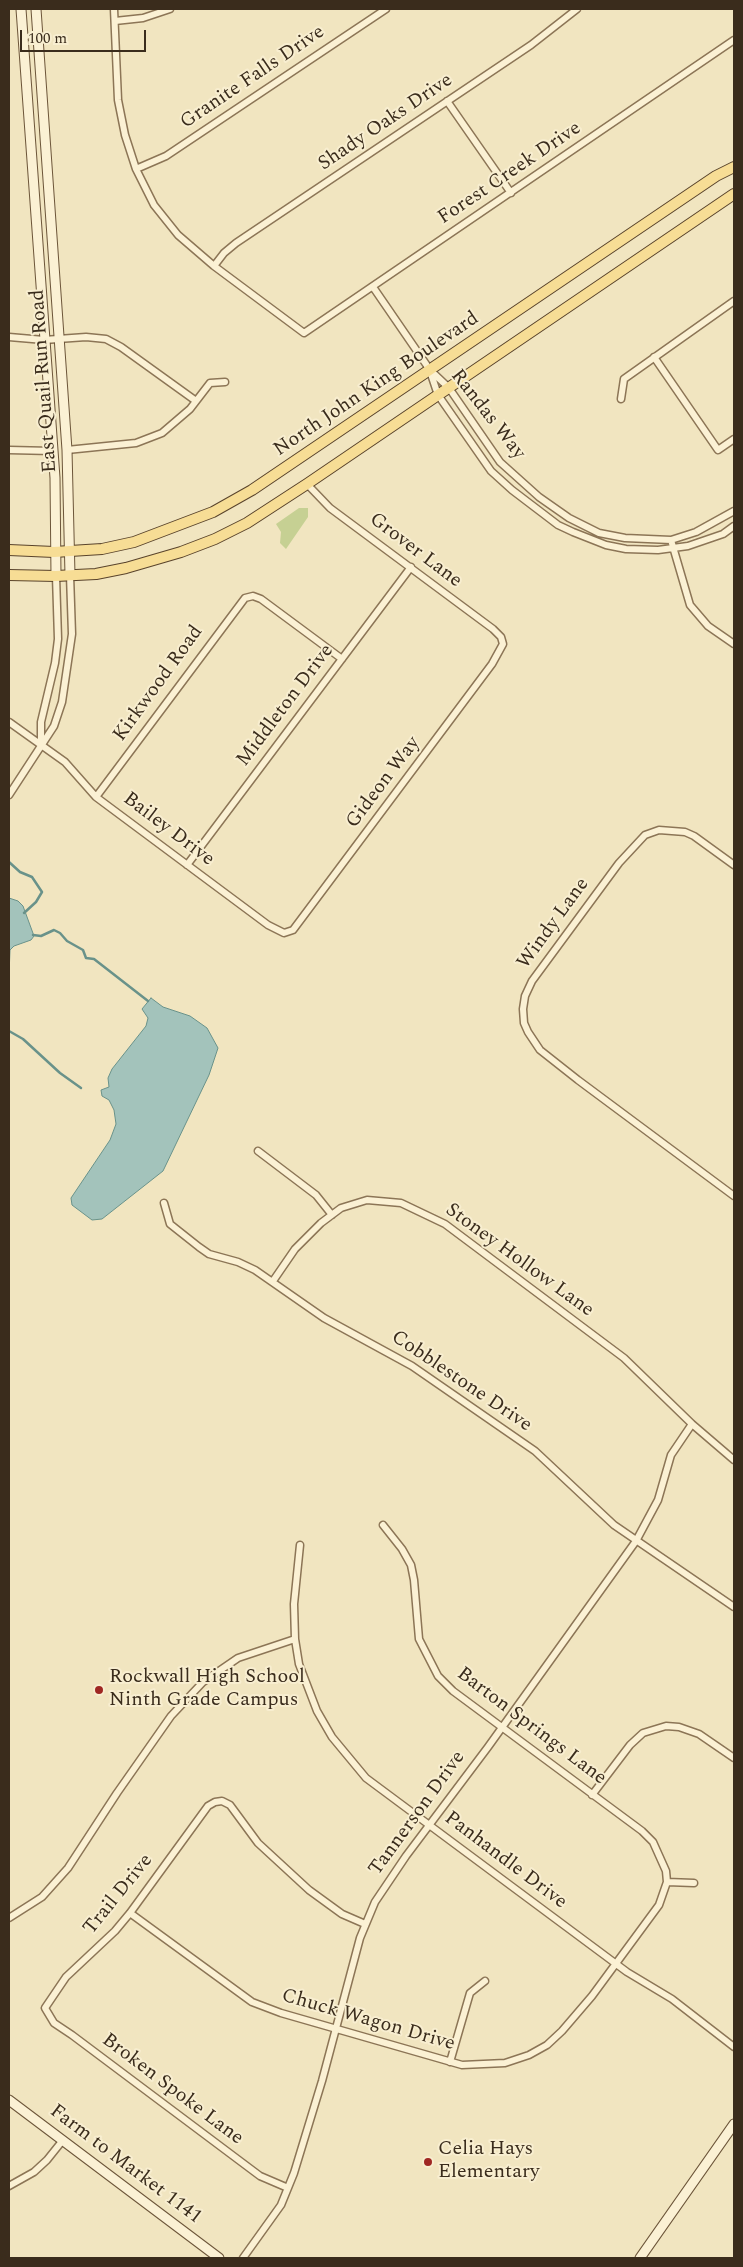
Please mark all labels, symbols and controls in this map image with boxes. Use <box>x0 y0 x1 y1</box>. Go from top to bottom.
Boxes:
scale bar <box>22 20 149 52</box>
street label: Granite Falls Drive <box>176 21 330 135</box>
text: 100 m <box>28 27 67 50</box>
street label: Shady Oaks Drive <box>314 69 458 177</box>
street label: Forest Creek Drive <box>434 117 586 231</box>
street label: East Quail Run Road <box>27 288 63 474</box>
street label: North John King Boulevard <box>270 307 484 463</box>
street label: Randas Way <box>444 365 530 465</box>
street label: Grover Lane <box>364 508 466 594</box>
street label: Kirkwood Road <box>109 621 209 747</box>
street label: Middleton Drive <box>232 640 340 772</box>
street label: Gideon Way <box>342 732 426 834</box>
street label: Bailey Drive <box>118 788 218 872</box>
street label: Windy Lane <box>513 874 595 974</box>
street label: Stoney Hollow Lane <box>440 1199 598 1323</box>
street label: Cobblestone Drive <box>386 1326 536 1438</box>
street label: Barton Springs Lane <box>451 1663 611 1791</box>
place label: Rockwall High School Ninth Grade Campus <box>109 1666 305 1713</box>
marker: Rockwall High School Ninth Grade Campus <box>93 1684 105 1696</box>
street label: Tannerson Drive <box>365 1747 471 1881</box>
street label: Panhandle Drive <box>439 1807 571 1915</box>
street label: Trail Drive <box>79 1850 159 1940</box>
street label: Chuck Wagon Drive <box>279 1985 457 2057</box>
street label: Broken Spoke Lane <box>96 2029 248 2151</box>
street label: Farm to Market 1141 <box>44 2100 206 2230</box>
place label: Celia Hays Elementary <box>438 2138 540 2185</box>
marker: Celia Hays Elementary <box>422 2156 434 2168</box>

